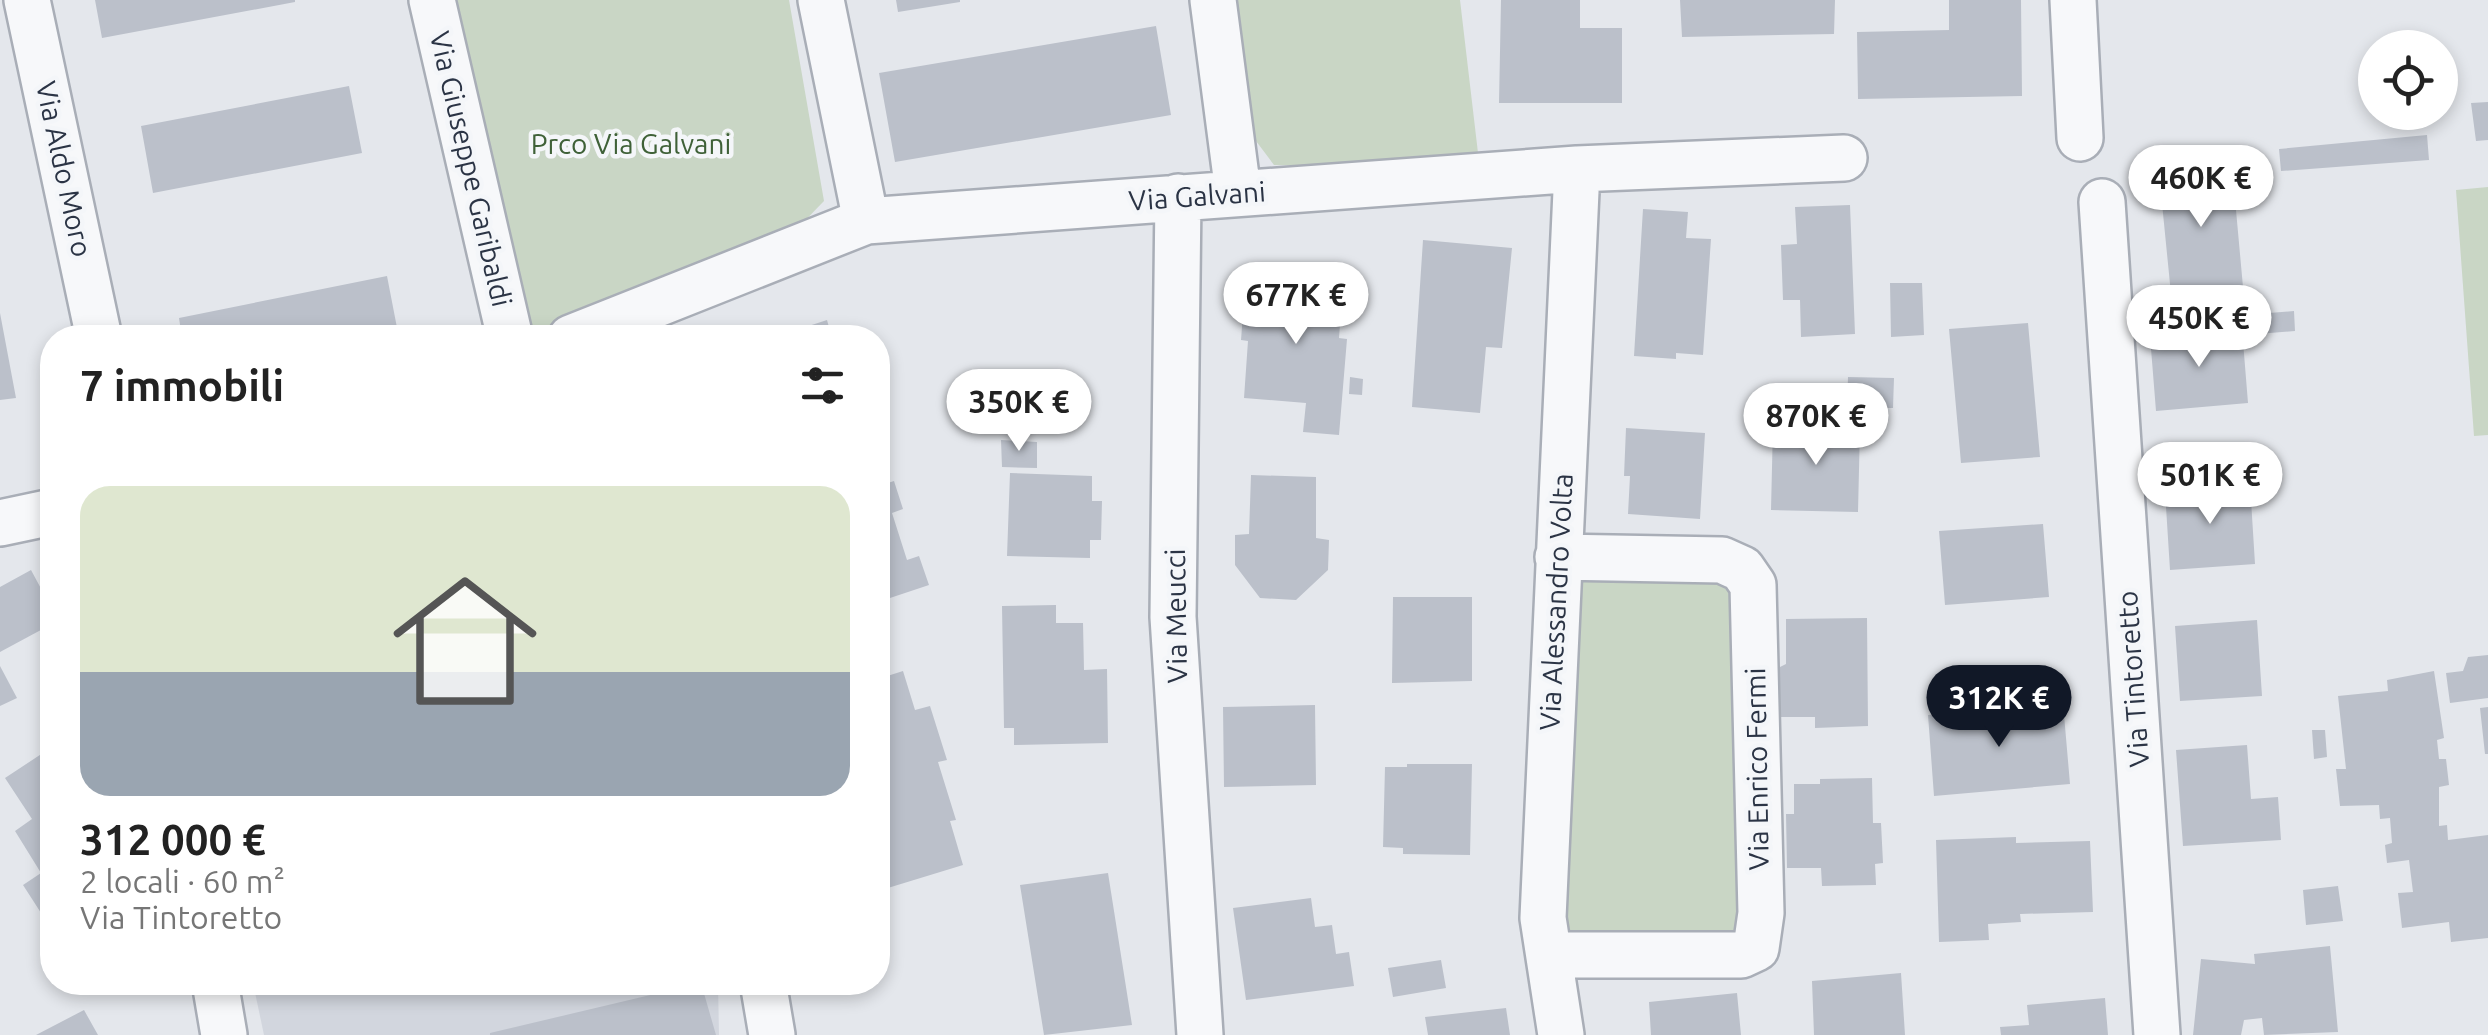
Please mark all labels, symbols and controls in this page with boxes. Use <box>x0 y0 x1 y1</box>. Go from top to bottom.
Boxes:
street label: Via Giuseppe Garibaldi <box>425 28 518 310</box>
map controls <box>2358 30 2458 130</box>
button: locate <box>2358 30 2458 130</box>
street label: Via Aldo Moro <box>31 78 98 260</box>
park label: Prco Via Galvani <box>531 128 731 159</box>
pin: 460K € <box>2120 145 2282 230</box>
text: 460K € <box>2150 159 2252 195</box>
street label: Via Galvani <box>1127 175 1267 216</box>
pin: 677K € <box>1215 262 1377 347</box>
text: 677K € <box>1245 276 1347 312</box>
pin: 450K € <box>2118 285 2280 370</box>
text: 450K € <box>2148 299 2250 335</box>
icon: filters <box>795 358 850 413</box>
text: 7 immobili <box>80 362 284 409</box>
pin: 350K € <box>938 369 1100 454</box>
text: 350K € <box>968 383 1070 419</box>
pin: 870K € <box>1735 383 1897 468</box>
text: 870K € <box>1765 397 1867 433</box>
pin: 501K € <box>2129 442 2291 527</box>
text: 501K € <box>2159 456 2261 492</box>
street label: Via Alessandro Volta <box>1533 473 1578 731</box>
street label: Via Meucci <box>1159 548 1192 684</box>
icon: home <box>375 551 555 731</box>
street label: Via Tintoretto <box>2111 590 2154 768</box>
pin: 312K € <box>1918 665 2080 750</box>
street label: Via Enrico Fermi <box>1739 667 1774 871</box>
text: 312K € <box>1948 679 2050 715</box>
text: 312 000 € <box>80 816 266 863</box>
text: 2 locali · 60 m² <box>80 863 285 899</box>
text: Via Tintoretto <box>80 899 282 935</box>

